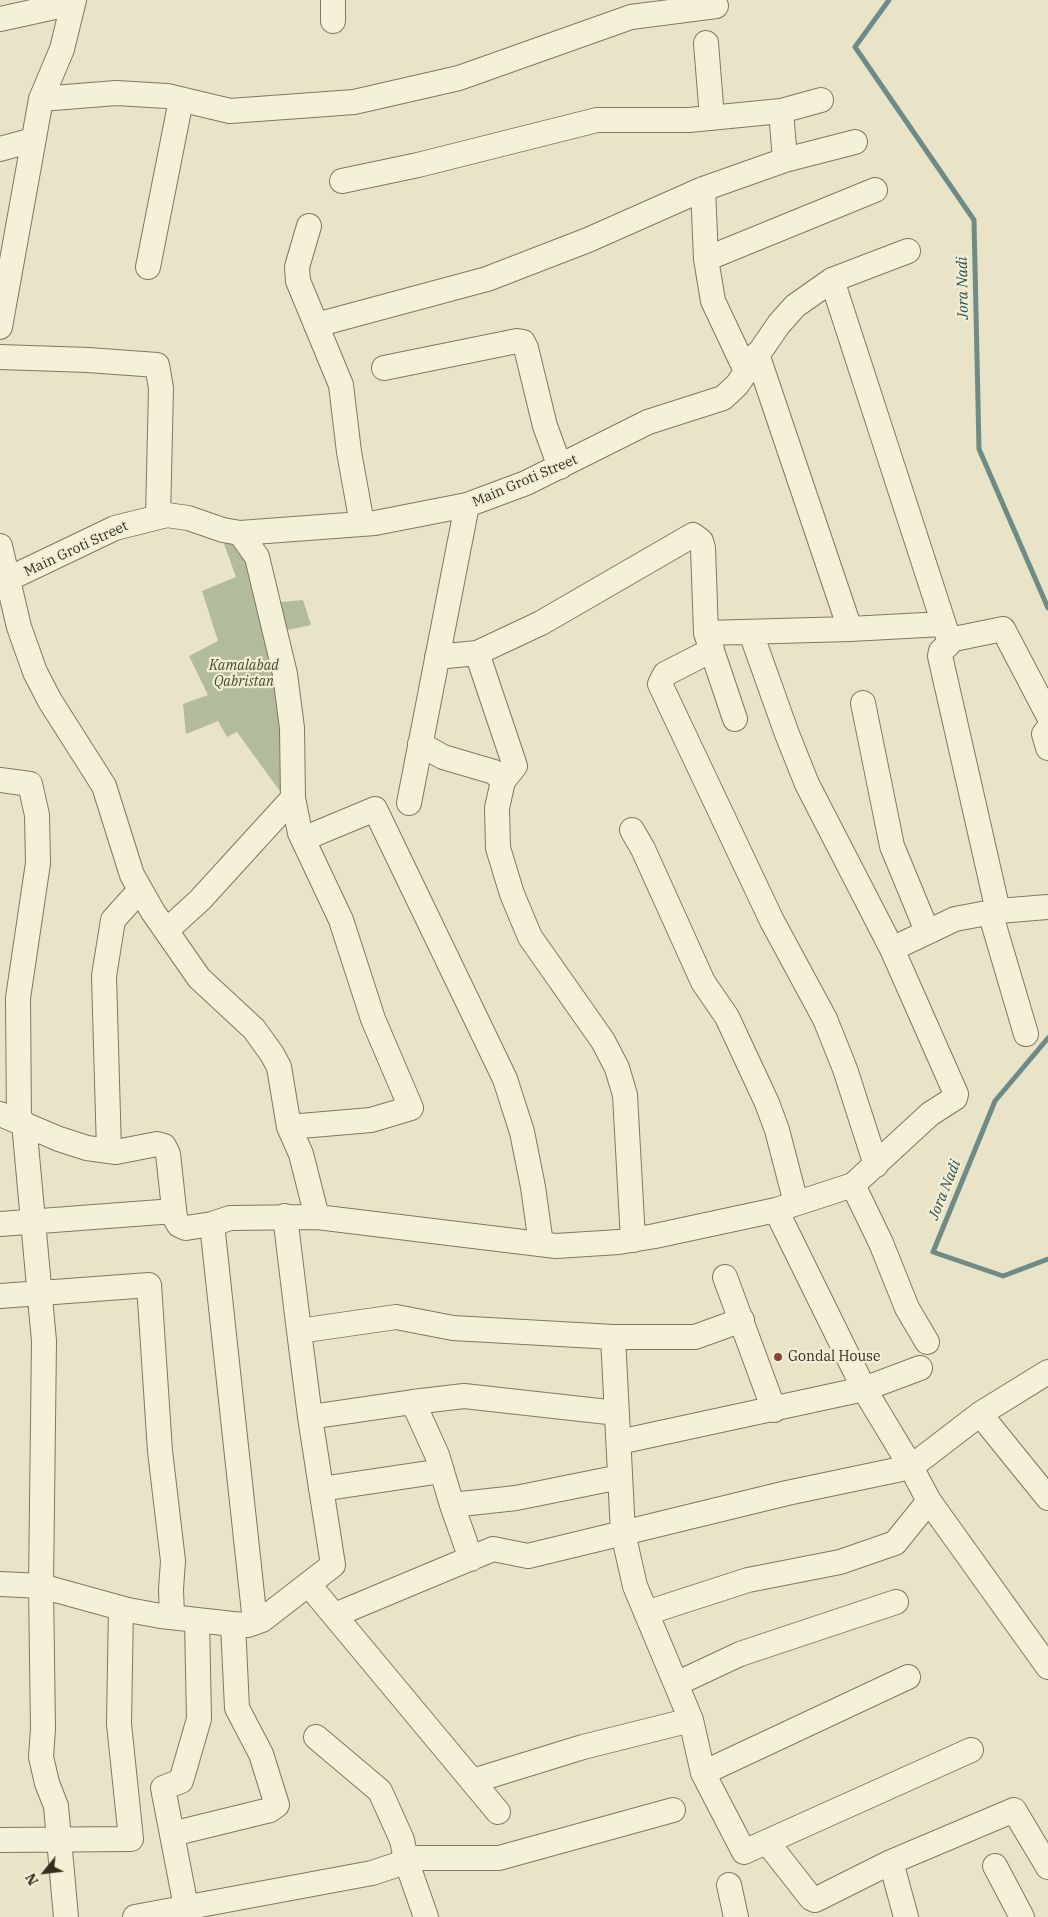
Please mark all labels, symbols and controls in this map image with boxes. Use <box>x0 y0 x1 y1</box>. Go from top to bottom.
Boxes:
water label: Jora Nadi <box>953 256 973 320</box>
street label: Main Groti Street <box>470 451 580 511</box>
street label: Main Groti Street <box>21 518 131 580</box>
park label: Kamalabad Qabristan <box>209 658 279 690</box>
water label: Jora Nadi <box>925 1157 965 1223</box>
place label: Gondal House <box>788 1349 880 1365</box>
marker: Gondal House <box>772 1351 784 1363</box>
north arrow <box>20 1847 70 1897</box>
text: N <box>21 1870 42 1888</box>

